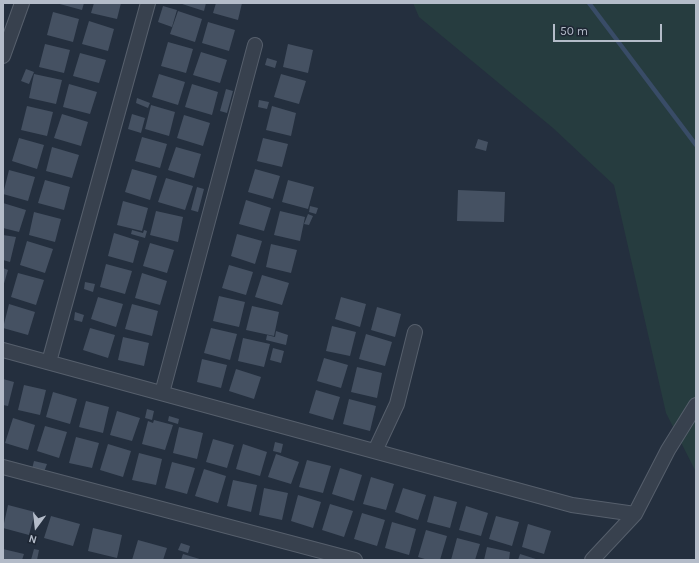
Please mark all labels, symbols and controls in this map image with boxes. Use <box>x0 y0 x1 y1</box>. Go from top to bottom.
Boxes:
scale bar <box>555 16 664 42</box>
text: 50 m <box>560 24 588 38</box>
north arrow <box>16 507 56 547</box>
text: N <box>27 532 38 546</box>

